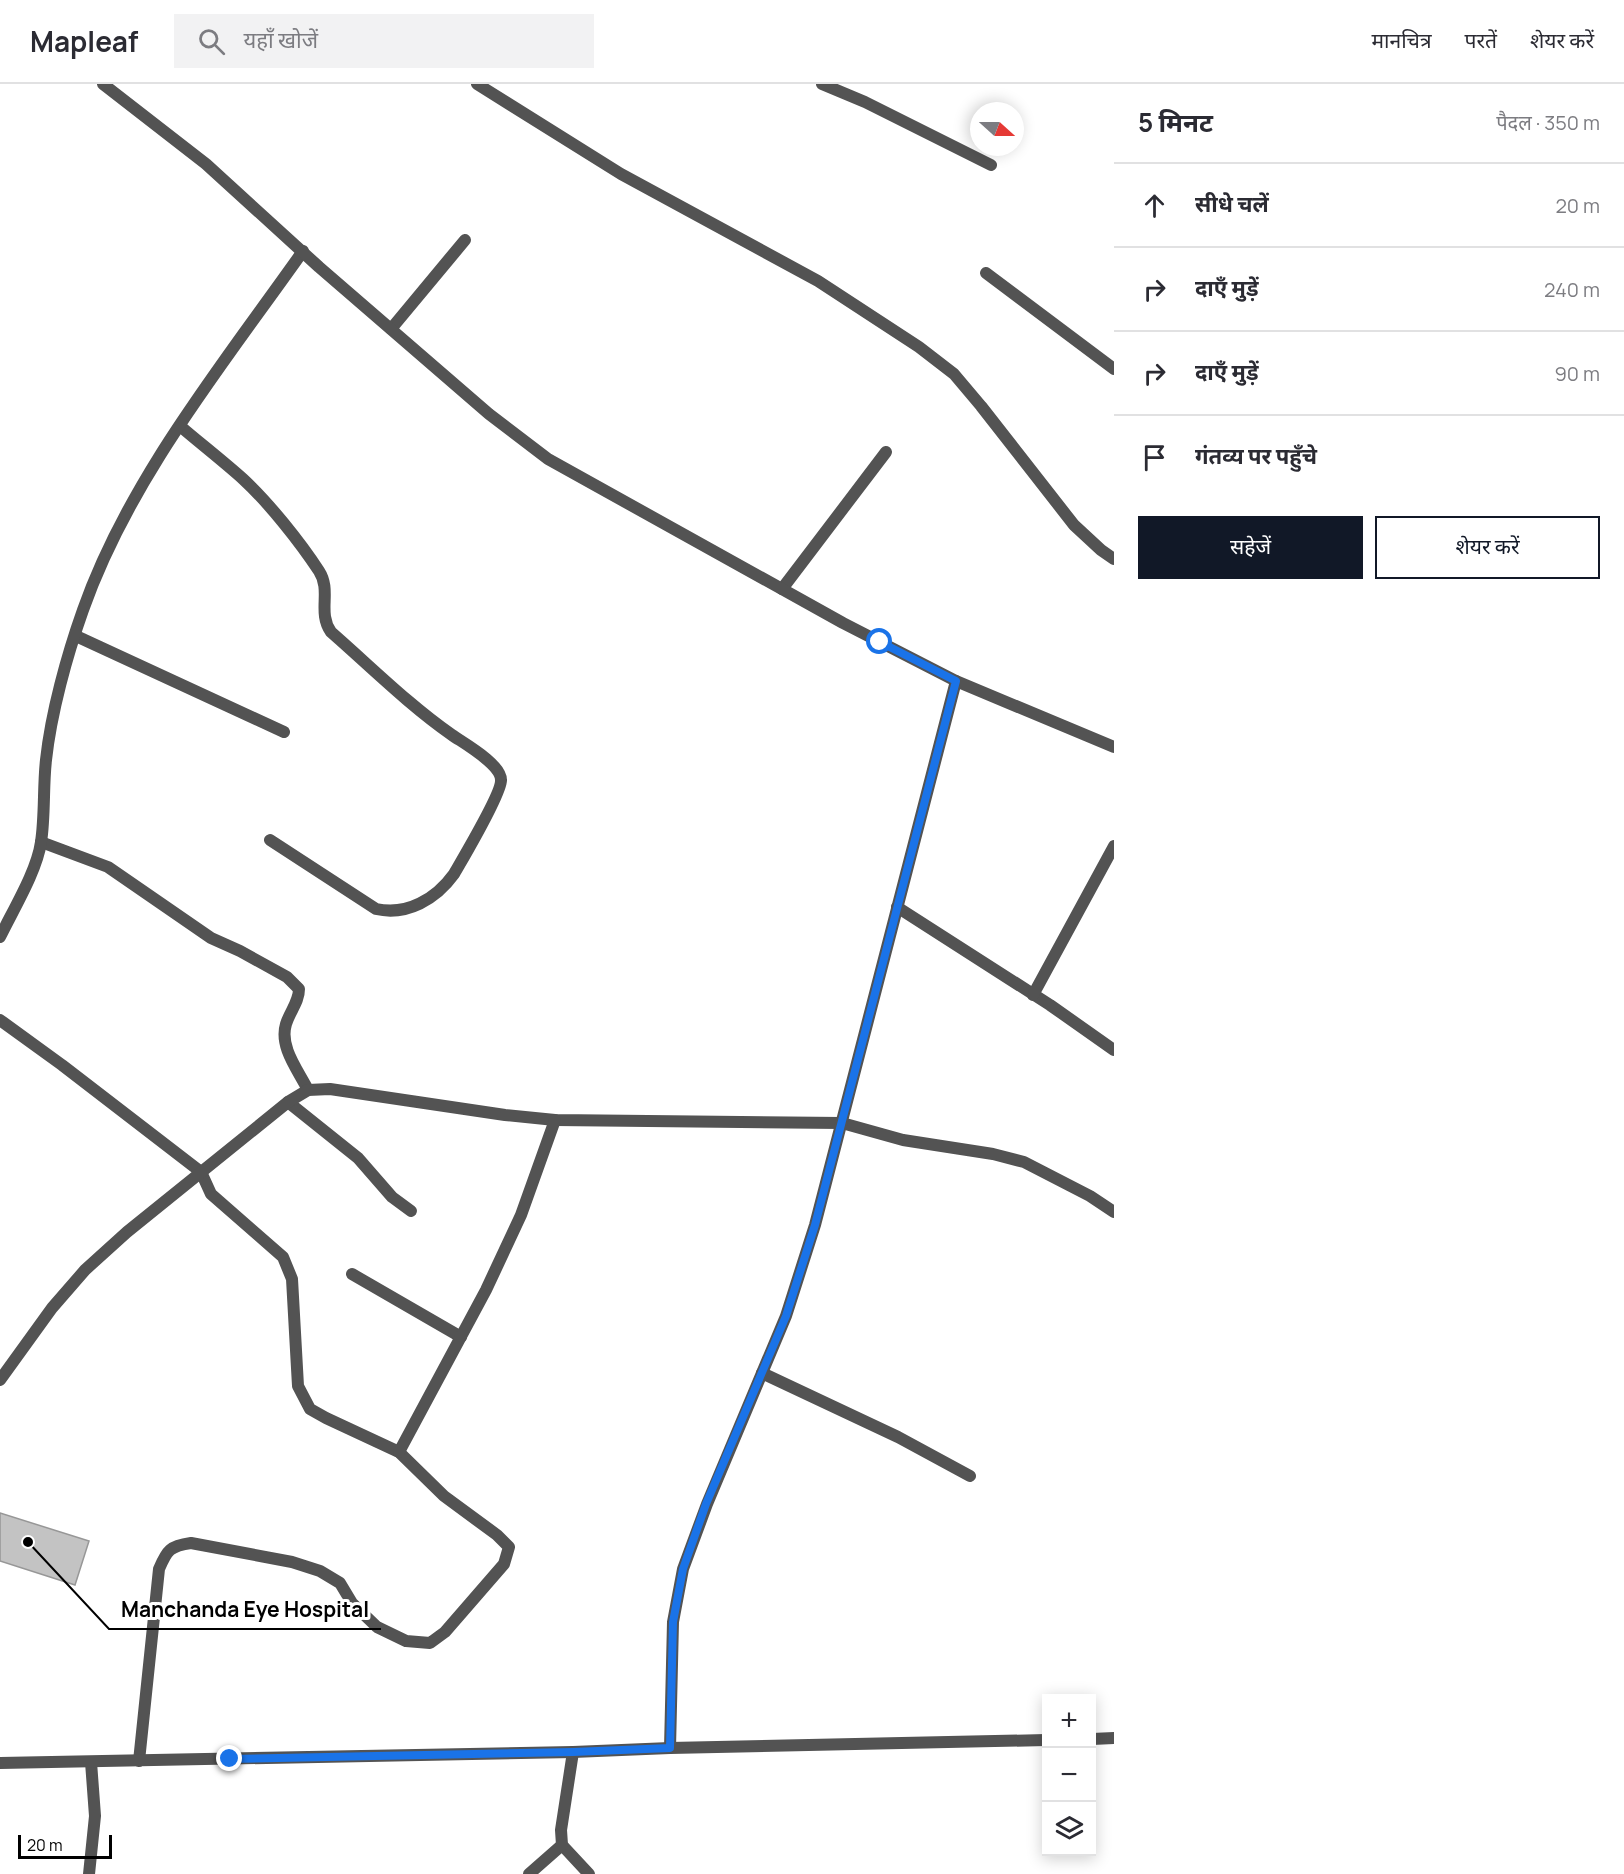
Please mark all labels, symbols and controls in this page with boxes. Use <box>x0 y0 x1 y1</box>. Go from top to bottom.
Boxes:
search box <box>174 14 594 68</box>
text: Mapleaf <box>30 22 138 60</box>
icon: search <box>195 25 228 58</box>
text: यहाँ खोजें <box>243 25 318 55</box>
text: मानचित्र <box>1372 26 1432 54</box>
text: परतें <box>1465 26 1497 54</box>
text: शेयर करें <box>1530 26 1594 54</box>
north arrow <box>970 102 1024 156</box>
text: 5 मिनट <box>1138 104 1213 140</box>
text: पैदल · 350 m <box>1496 109 1600 136</box>
icon: ahead <box>1138 189 1171 222</box>
text: सीधे चलें <box>1195 189 1269 219</box>
text: 20 m <box>1555 192 1600 219</box>
icon: right <box>1138 273 1171 306</box>
text: दाएँ मुड़ें <box>1195 273 1258 303</box>
text: 240 m <box>1544 276 1600 303</box>
icon: right <box>1138 357 1171 390</box>
text: दाएँ मुड़ें <box>1195 357 1258 387</box>
text: 90 m <box>1554 360 1600 387</box>
icon: arrive <box>1138 441 1171 474</box>
text: गंतव्य पर पहुँचे <box>1195 441 1317 471</box>
button: सहेजें <box>1138 516 1363 579</box>
button: शेयर करें <box>1375 516 1600 579</box>
route start <box>866 628 892 654</box>
callout: Manchanda Eye Hospital <box>109 1590 381 1629</box>
text: Manchanda Eye Hospital <box>121 1595 369 1623</box>
map controls <box>1042 1694 1096 1856</box>
button: + <box>1042 1694 1096 1748</box>
route end <box>216 1745 242 1771</box>
button: − <box>1042 1748 1096 1802</box>
button: layers <box>1042 1802 1096 1856</box>
scale bar <box>18 1832 112 1860</box>
text: 20 m <box>27 1834 63 1856</box>

